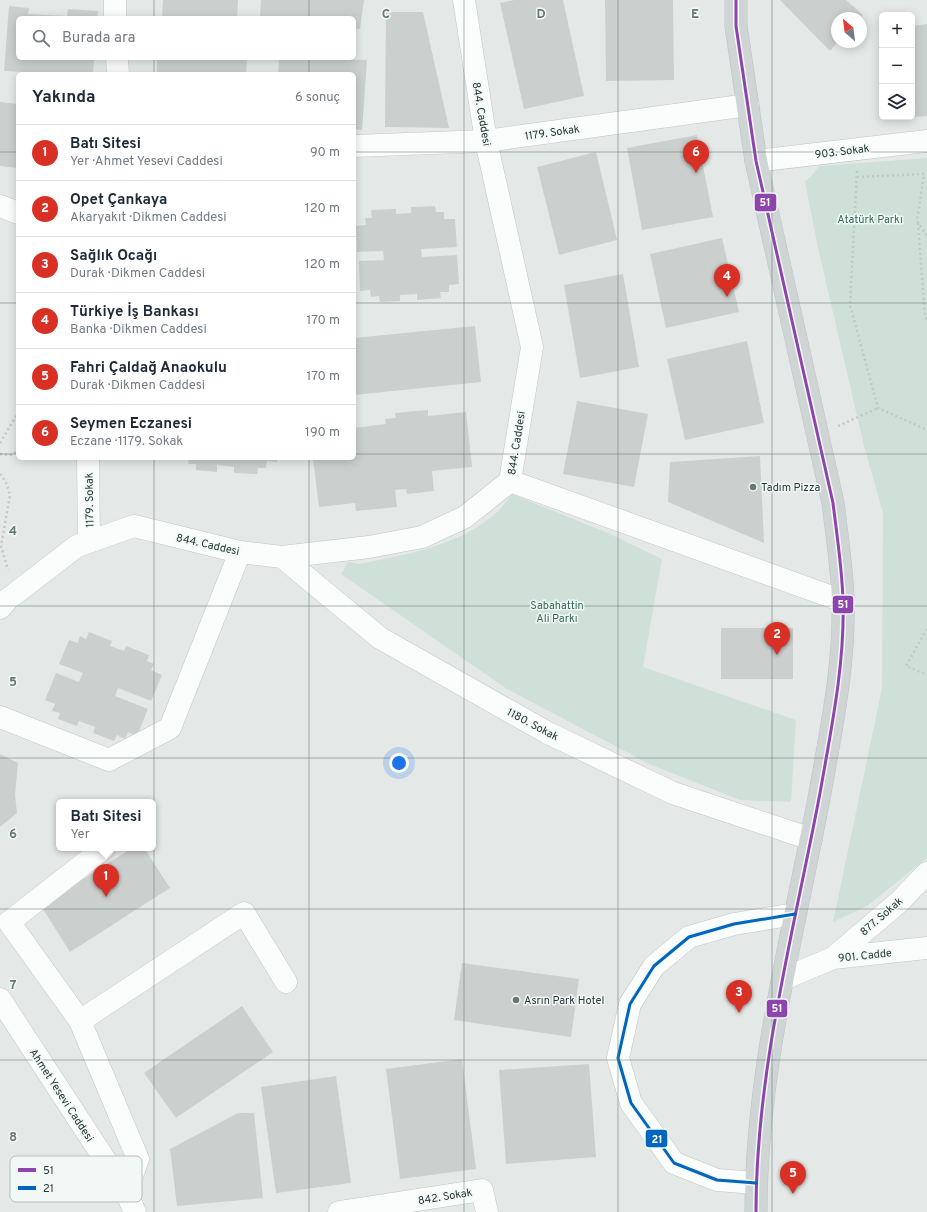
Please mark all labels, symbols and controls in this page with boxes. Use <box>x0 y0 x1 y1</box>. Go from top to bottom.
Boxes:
text: C <box>382 7 390 23</box>
text: D <box>536 7 546 23</box>
text: E <box>691 7 699 23</box>
north arrow <box>831 12 867 48</box>
map controls <box>879 12 915 120</box>
button: + <box>879 12 915 48</box>
search box <box>16 16 356 60</box>
icon: search <box>30 27 52 49</box>
text: Burada ara <box>62 29 135 48</box>
button: − <box>879 48 915 84</box>
street label: 844. Caddesi <box>469 81 494 147</box>
button: layers <box>879 84 915 120</box>
text: Yakında <box>32 87 96 109</box>
text: 6 sonuç <box>295 90 340 106</box>
street label: 1179. Sokak <box>524 122 581 144</box>
text: Batı Sitesi <box>70 135 141 154</box>
pin: 6 <box>683 140 709 173</box>
street label: 903. Sokak <box>814 142 870 162</box>
text: 1 <box>42 145 48 161</box>
text: 90 m <box>310 145 340 161</box>
text: Yer · Ahmet Yesevi Caddesi <box>70 154 223 170</box>
text: Opet Çankaya <box>70 191 167 210</box>
line badge: 51 <box>754 193 777 212</box>
text: 51 <box>759 196 771 210</box>
text: 2 <box>41 201 49 217</box>
text: 120 m <box>305 201 340 217</box>
text: Akaryakıt · Dikmen Caddesi <box>70 210 227 226</box>
park label: Atatürk Parkı <box>837 213 903 227</box>
text: Sağlık Ocağı <box>70 247 157 266</box>
text: 3 <box>41 257 49 273</box>
text: 120 m <box>305 257 340 273</box>
pin: 4 <box>714 264 740 297</box>
text: Durak · Dikmen Caddesi <box>70 266 205 282</box>
text: Türkiye İş Bankası <box>70 303 199 322</box>
text: 4 <box>41 313 49 329</box>
text: 170 m <box>306 313 340 329</box>
text: Banka · Dikmen Caddesi <box>70 322 207 338</box>
text: Fahri Çaldağ Anaokulu <box>70 359 227 378</box>
text: 5 <box>41 369 49 385</box>
text: 170 m <box>306 369 340 385</box>
text: Durak · Dikmen Caddesi <box>70 378 205 394</box>
street label: 844. Caddesi <box>505 410 529 476</box>
text: Seymen Eczanesi <box>70 415 192 434</box>
text: 6 <box>41 425 49 441</box>
text: 190 m <box>305 425 340 441</box>
text: Eczane · 1179. Sokak <box>70 434 183 450</box>
street label: 1179. Sokak <box>83 472 97 528</box>
place label: Tadım Pizza <box>761 481 820 495</box>
marker: Tadım Pizza <box>748 482 758 492</box>
text: 4 <box>9 524 17 540</box>
street label: 844. Caddesi <box>175 531 241 559</box>
line badge: 51 <box>832 595 854 614</box>
text: 51 <box>837 598 849 612</box>
park label: Sabahattin Ali Parkı <box>530 599 584 626</box>
pin: 2 <box>764 622 790 655</box>
text: 5 <box>9 675 17 691</box>
street label: 1180. Sokak <box>504 705 561 744</box>
your location <box>389 753 409 773</box>
popup <box>56 799 156 851</box>
text: Batı Sitesi <box>71 808 141 827</box>
text: 6 <box>9 827 17 843</box>
text: Yer <box>71 827 90 843</box>
pin: 1 <box>93 864 119 897</box>
street label: 877. Sokak <box>857 894 906 939</box>
street label: 901. Cadde <box>838 946 893 966</box>
text: 7 <box>10 978 17 994</box>
pin: 3 <box>726 980 752 1013</box>
place label: Asrın Park Hotel <box>524 994 604 1008</box>
marker: Asrın Park Hotel <box>511 995 521 1005</box>
line badge: 51 <box>766 999 788 1018</box>
text: 51 <box>771 1002 783 1016</box>
street label: Ahmet Yesevi Caddesi <box>26 1046 96 1145</box>
line badge: 21 <box>645 1129 668 1148</box>
text: 8 <box>9 1130 17 1146</box>
text: 21 <box>651 1133 663 1147</box>
legend <box>10 1156 142 1202</box>
pin: 5 <box>780 1161 806 1194</box>
text: 51 <box>43 1164 54 1178</box>
text: 21 <box>43 1182 54 1196</box>
street label: 842. Sokak <box>417 1186 474 1208</box>

